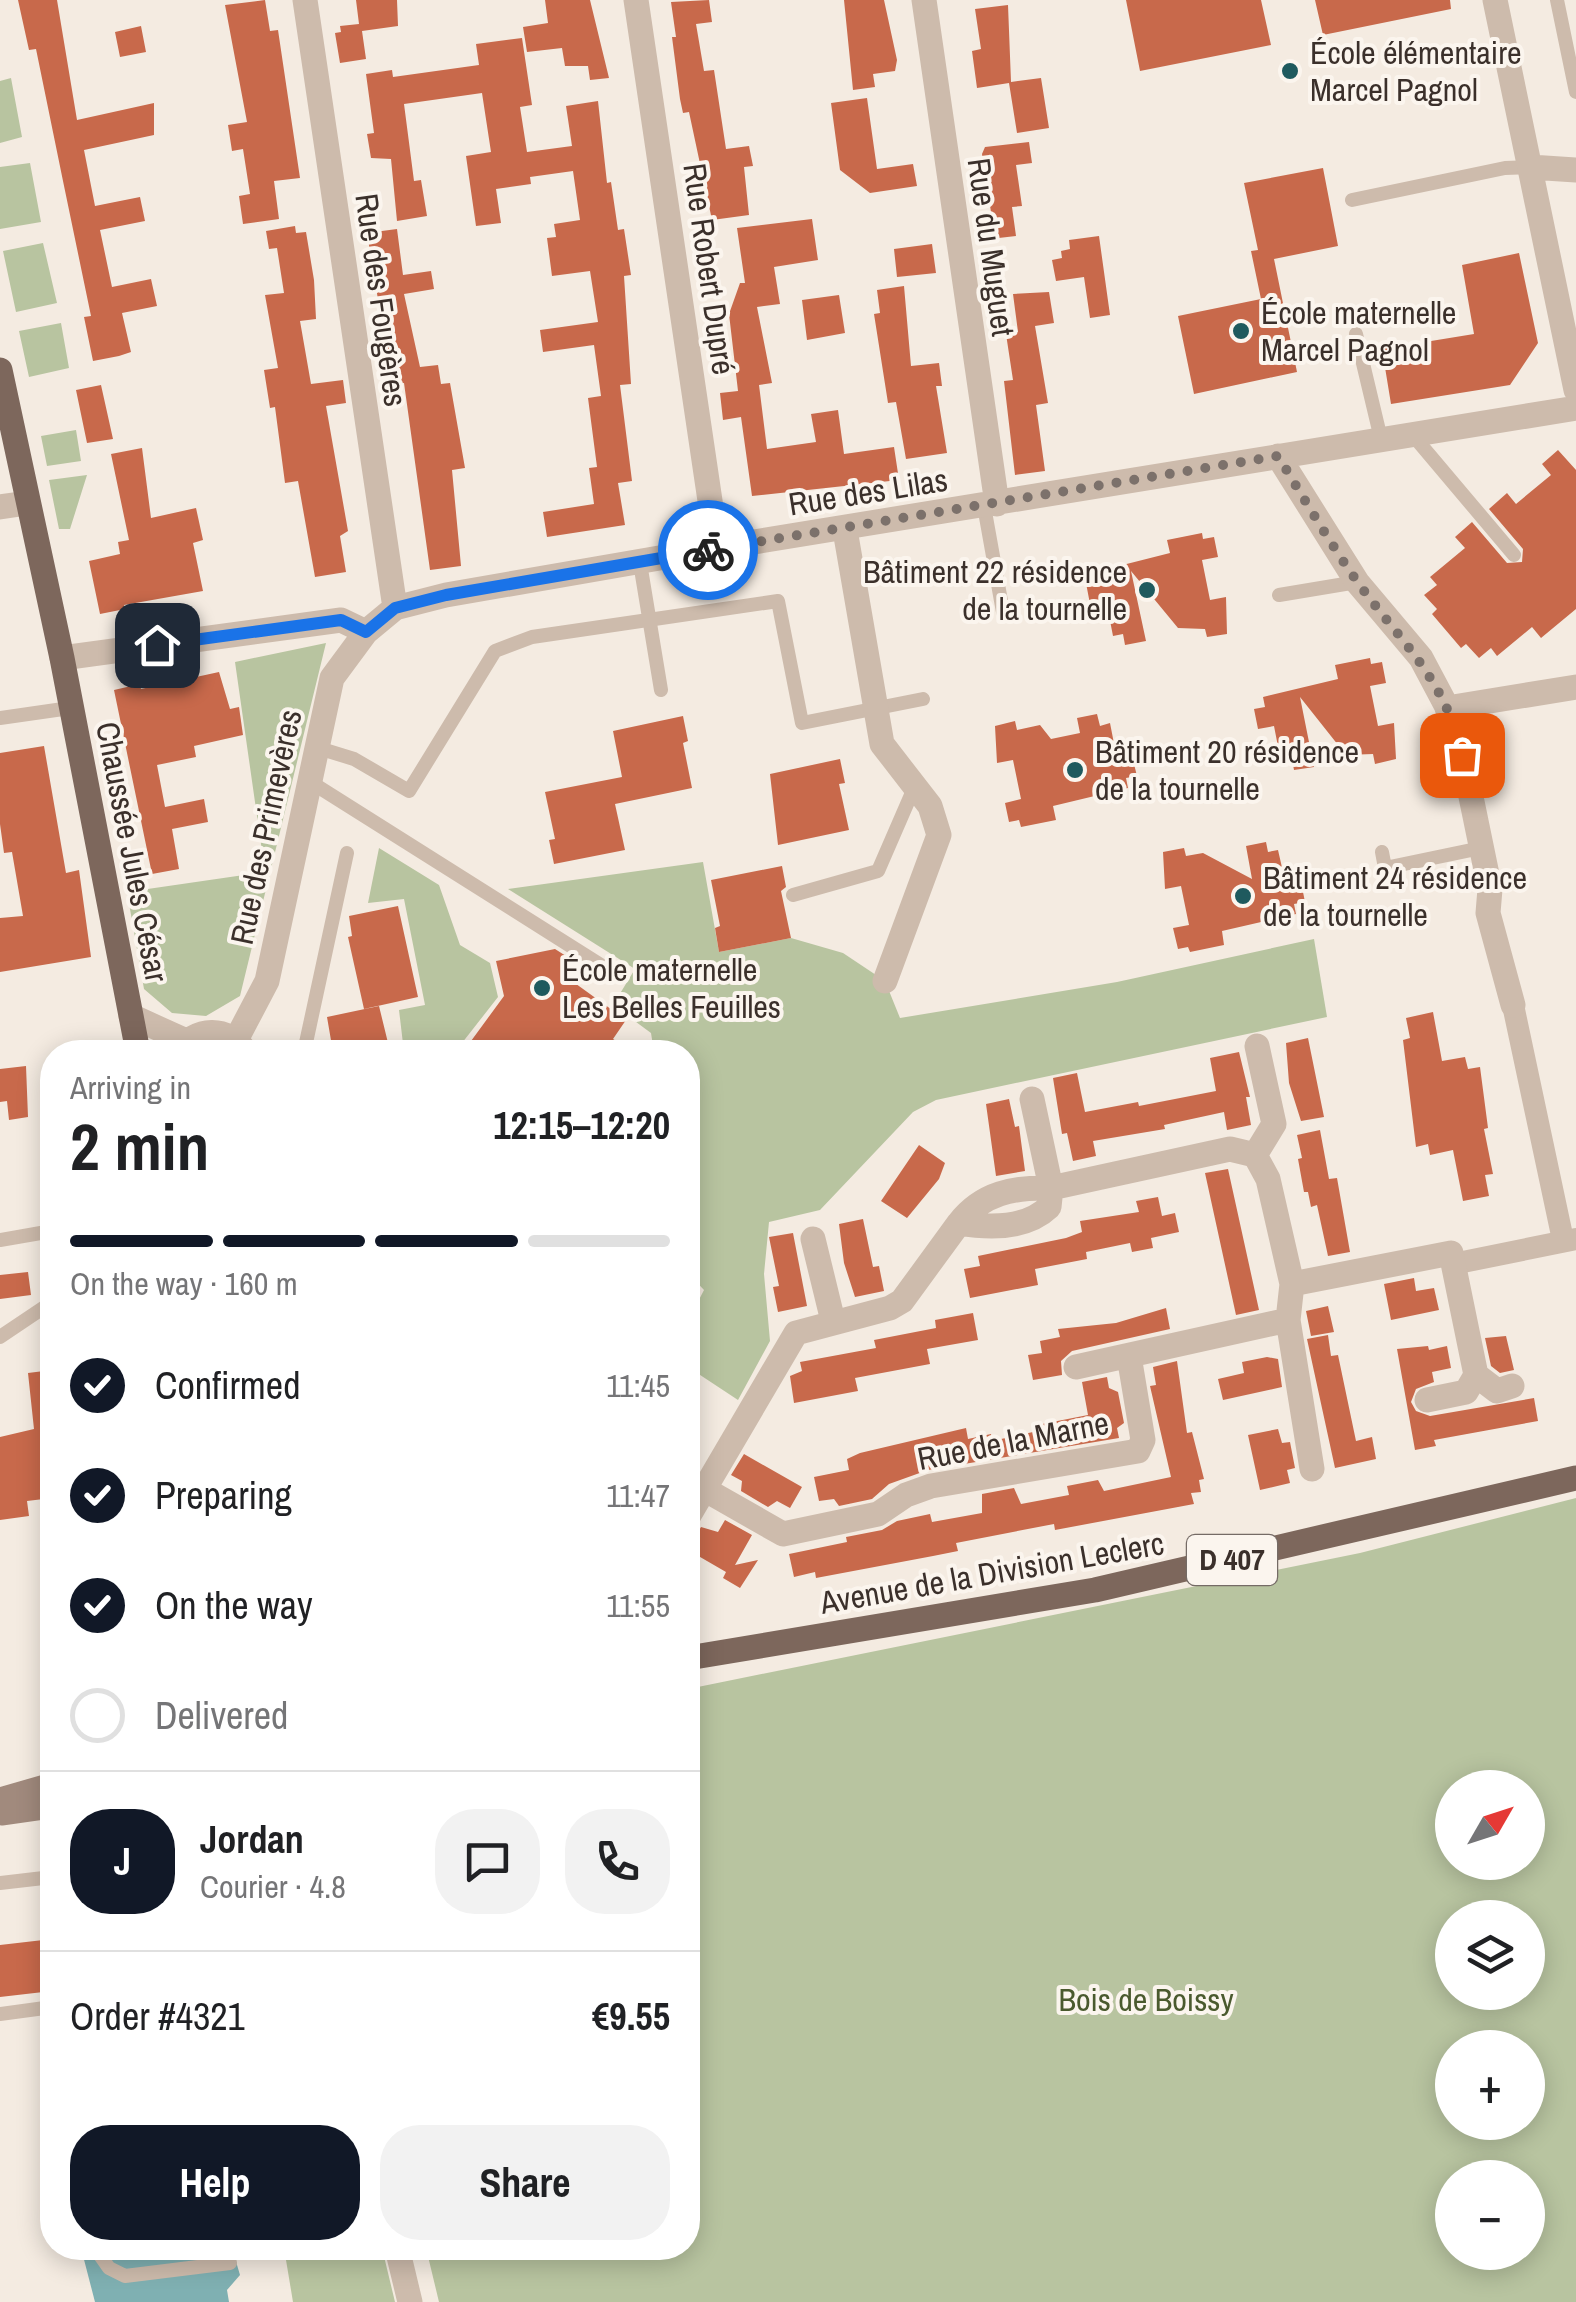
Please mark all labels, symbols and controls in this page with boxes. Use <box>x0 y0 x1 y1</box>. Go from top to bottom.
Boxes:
place label: École élémentaire Marcel Pagnol <box>1310 31 1522 111</box>
marker: École élémentaire Marcel Pagnol <box>1279 60 1301 82</box>
street label: Rue du Muguet <box>958 155 1025 339</box>
street label: Rue Robert Dupré <box>673 161 746 377</box>
street label: Rue des Fougères <box>345 191 418 409</box>
place label: École maternelle Marcel Pagnol <box>1261 291 1456 371</box>
marker: École maternelle Marcel Pagnol <box>1230 320 1252 342</box>
street label: Rue des Lilas <box>785 458 951 525</box>
courier <box>658 500 758 600</box>
icon: bike <box>681 523 736 578</box>
place label: Bâtiment 22 résidence de la tournelle <box>863 550 1127 630</box>
marker: Bâtiment 22 résidence de la tournelle <box>1136 579 1158 601</box>
pin <box>115 603 200 688</box>
icon: home <box>130 618 185 673</box>
street label: Rue des Primevères <box>220 705 311 948</box>
pin <box>1420 713 1505 798</box>
street label: Chaussée Jules César <box>86 718 179 986</box>
icon: bag <box>1435 728 1490 783</box>
place label: Bâtiment 20 résidence de la tournelle <box>1095 730 1359 810</box>
marker: Bâtiment 20 résidence de la tournelle <box>1064 759 1086 781</box>
place label: Bâtiment 24 résidence de la tournelle <box>1263 856 1527 936</box>
marker: Bâtiment 24 résidence de la tournelle <box>1232 885 1254 907</box>
place label: École maternelle Les Belles Feuilles <box>562 948 781 1028</box>
marker: École maternelle Les Belles Feuilles <box>531 977 553 999</box>
text: Arriving in <box>70 1066 191 1109</box>
text: 12:15–12:20 <box>493 1100 670 1151</box>
text: 2 min <box>70 1103 209 1190</box>
text: On the way · 160 m <box>70 1262 298 1305</box>
icon: check <box>70 1358 125 1413</box>
text: Confirmed <box>155 1360 300 1411</box>
text: 11:45 <box>606 1364 670 1407</box>
street label: Rue de la Marne <box>914 1401 1112 1480</box>
icon: check <box>70 1468 125 1523</box>
text: Preparing <box>155 1470 292 1521</box>
text: 11:47 <box>606 1474 670 1517</box>
street label: Avenue de la Division Leclerc <box>816 1521 1167 1624</box>
road number: D 407 <box>1187 1535 1277 1585</box>
icon: check <box>70 1578 125 1633</box>
text: On the way <box>155 1580 313 1631</box>
text: 11:55 <box>606 1584 670 1627</box>
text: Delivered <box>155 1690 288 1741</box>
north arrow <box>1435 1770 1545 1880</box>
map controls <box>1435 1770 1545 2270</box>
button: chat <box>435 1809 540 1914</box>
button: phone <box>565 1809 670 1914</box>
text: Jordan <box>200 1814 304 1865</box>
text: J <box>114 1836 131 1887</box>
text: Courier · 4.8 <box>200 1865 346 1908</box>
button: layers <box>1435 1900 1545 2010</box>
park label: Bois de Boissy <box>1058 1978 1234 2021</box>
text: Order #4321 <box>70 1991 245 2042</box>
text: €9.55 <box>592 1991 670 2042</box>
button: + <box>1435 2030 1545 2140</box>
button: Help <box>70 2125 360 2240</box>
button: Share <box>380 2125 670 2240</box>
button: − <box>1435 2160 1545 2270</box>

